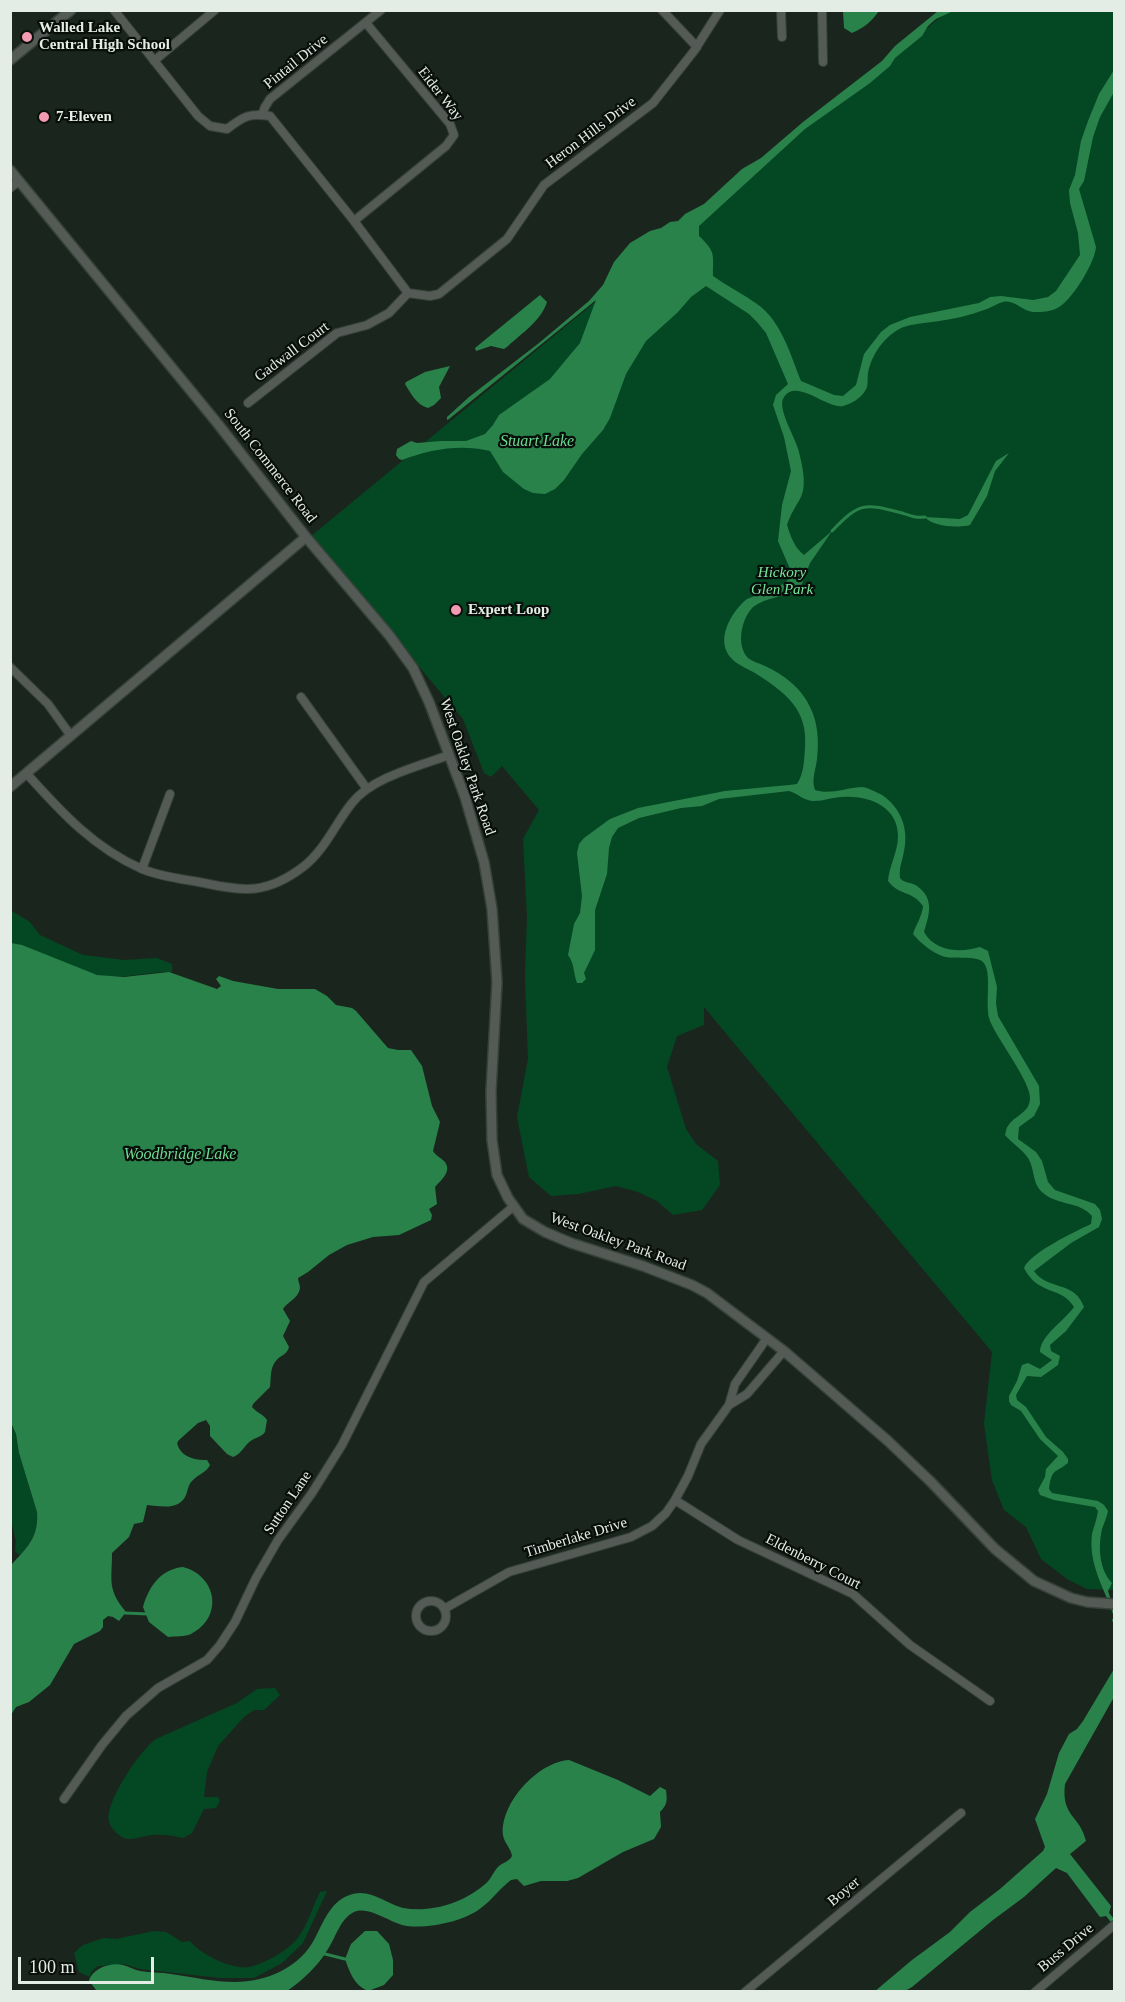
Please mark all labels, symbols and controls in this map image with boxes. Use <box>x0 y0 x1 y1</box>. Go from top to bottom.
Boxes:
place label: Walled Lake Central High School <box>39 19 170 54</box>
marker: Walled Lake Central High School <box>20 30 34 44</box>
street label: Pintail Drive <box>260 31 332 93</box>
street label: Eider Way <box>413 63 467 125</box>
street label: Heron Hills Drive <box>542 93 640 173</box>
place label: 7-Eleven <box>56 108 112 126</box>
marker: 7-Eleven <box>37 110 51 124</box>
street label: Gadwall Court <box>251 318 333 386</box>
street label: South Commerce Road <box>220 405 320 527</box>
water label: Stuart Lake <box>500 432 574 452</box>
park label: Hickory Glen Park <box>751 564 813 599</box>
place label: Expert Loop <box>468 601 549 619</box>
marker: Expert Loop <box>449 603 463 617</box>
street label: West Oakley Park Road <box>435 696 499 838</box>
water label: Woodbridge Lake <box>124 1145 236 1165</box>
street label: West Oakley Park Road <box>548 1209 688 1275</box>
street label: Sutton Lane <box>260 1468 316 1538</box>
street label: Timberlake Drive <box>522 1514 630 1562</box>
street label: Eldenberry Court <box>762 1530 864 1594</box>
street label: Boyer <box>824 1873 864 1911</box>
street label: Buss Drive <box>1035 1920 1097 1976</box>
scale bar <box>21 1945 158 1983</box>
text: 100 m <box>29 1957 75 1977</box>

